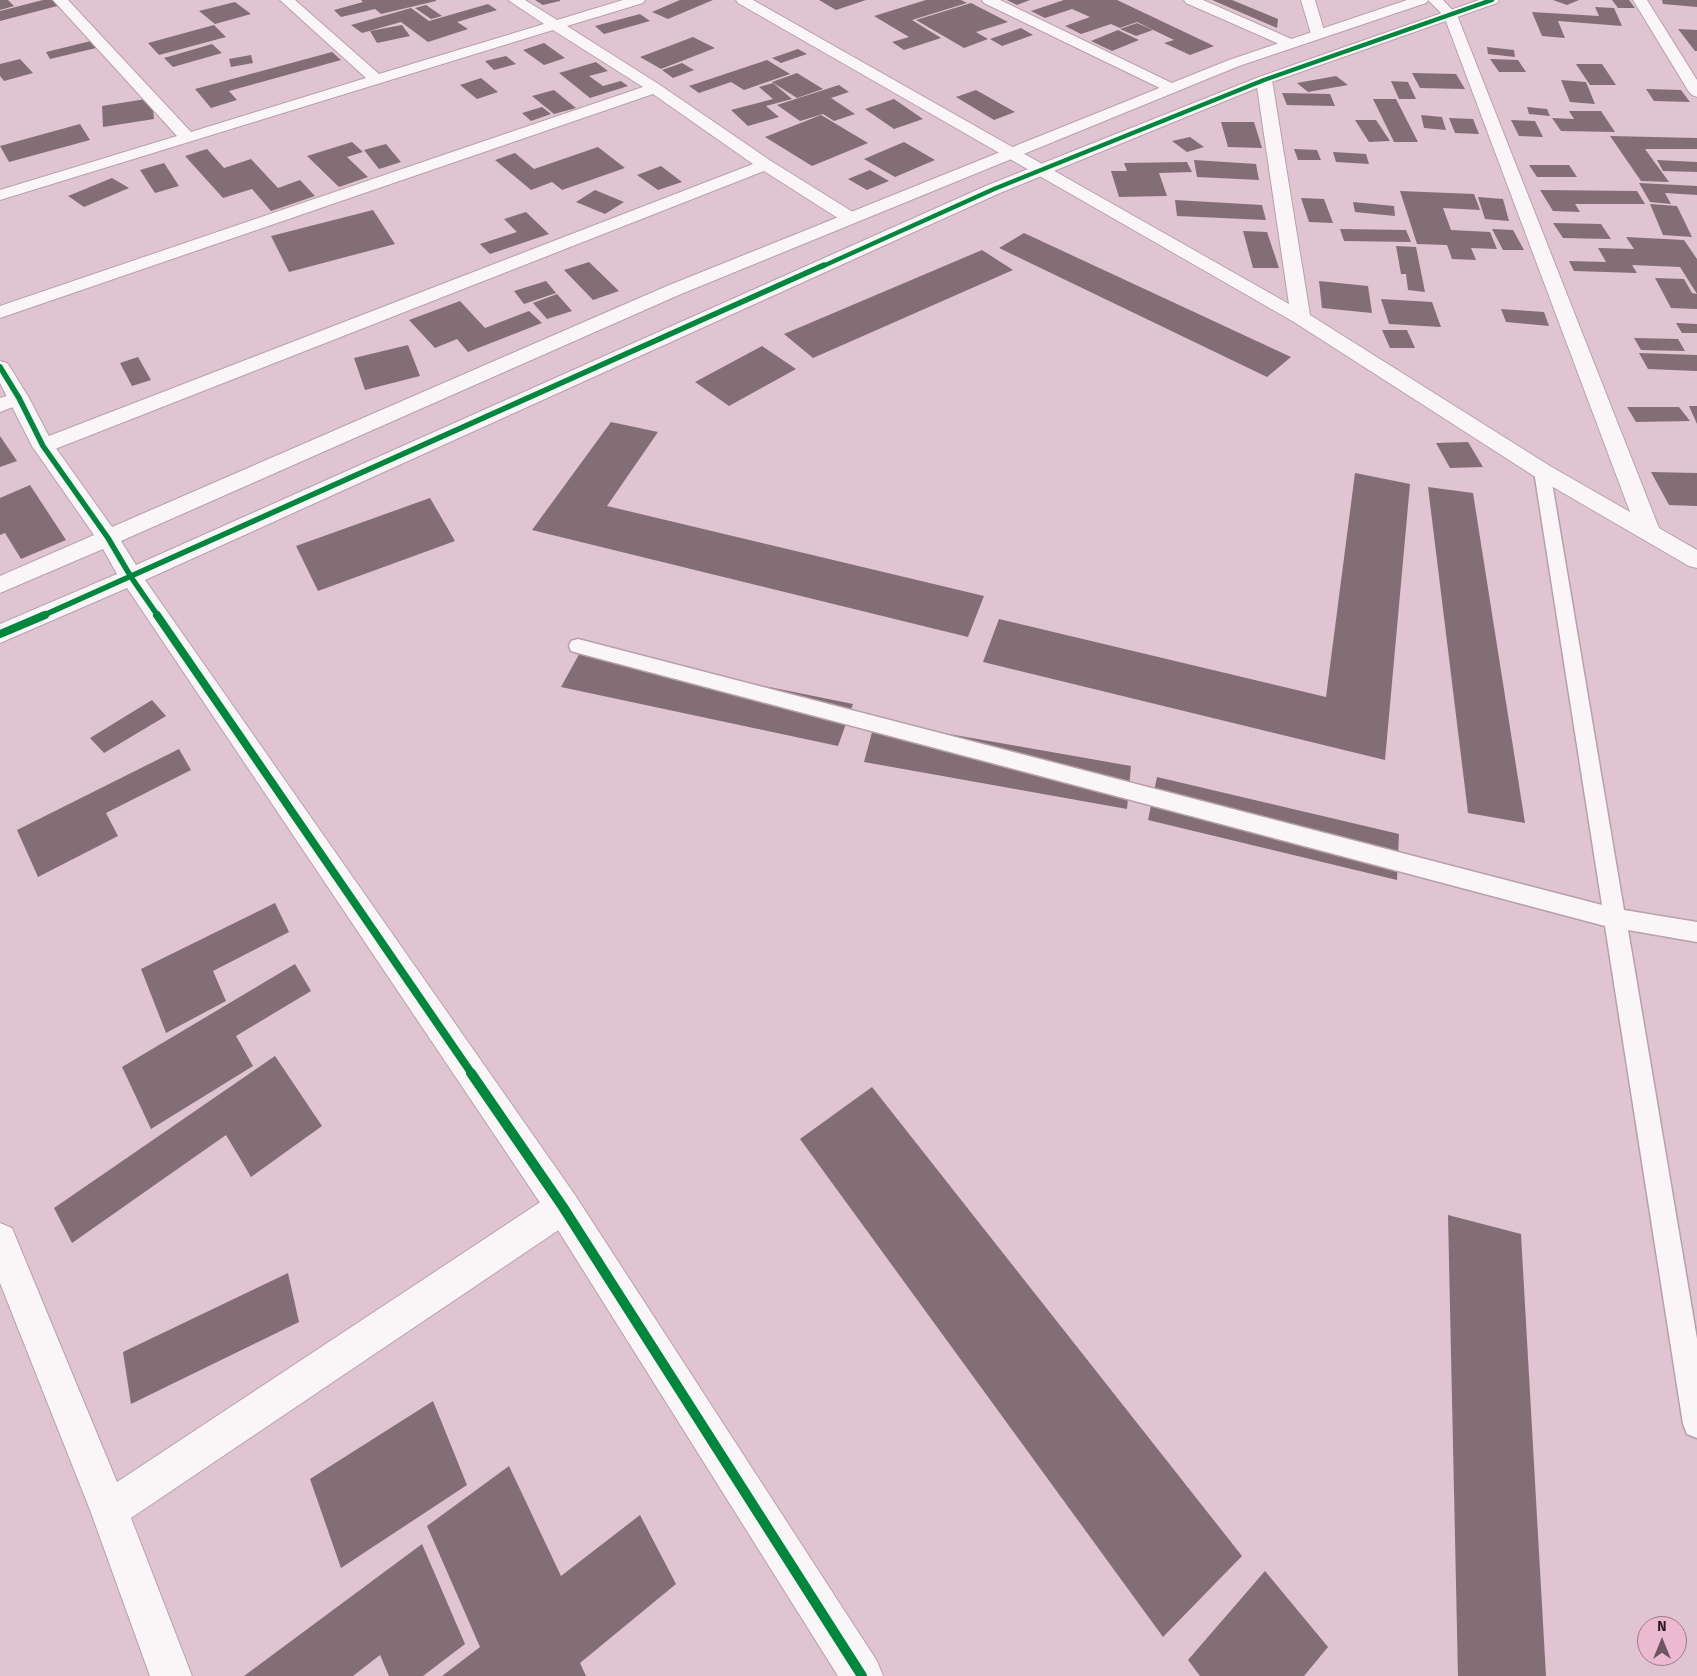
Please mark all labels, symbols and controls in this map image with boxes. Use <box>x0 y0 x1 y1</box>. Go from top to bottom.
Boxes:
north arrow <box>1637 1616 1687 1666</box>
text: N <box>1657 1618 1667 1635</box>

